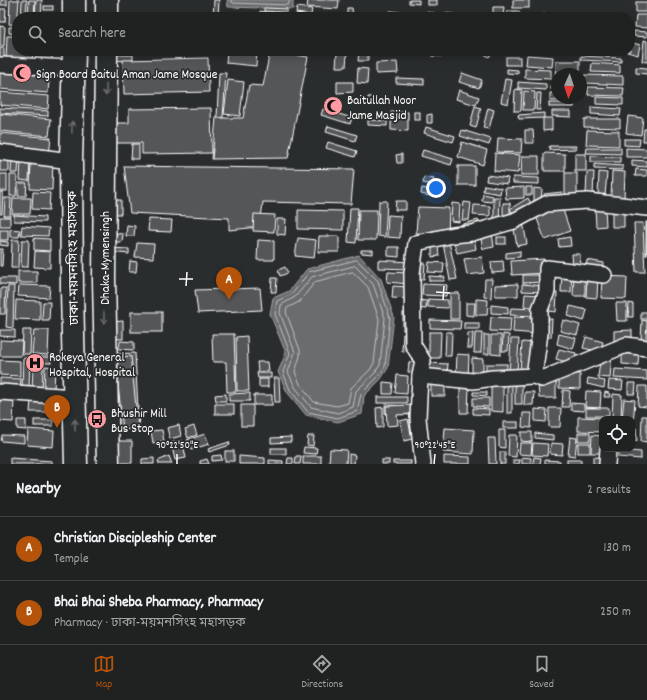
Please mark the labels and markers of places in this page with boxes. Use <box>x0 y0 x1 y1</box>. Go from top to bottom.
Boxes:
mosque icon: Sign Board Baitul Aman Jame Mosque <box>11 62 33 84</box>
place label: Sign Board Baitul Aman Jame Mosque <box>36 66 218 85</box>
place label: Baitullah Noor Jame Masjid <box>347 92 416 126</box>
mosque icon: Baitullah Noor Jame Masjid <box>322 95 344 117</box>
pin: A <box>216 267 242 300</box>
place label: Rokeya General Hospital, Hospital <box>49 349 135 383</box>
hospital icon: Rokeya General Hospital, Hospital <box>24 352 46 374</box>
pin: B <box>44 395 70 428</box>
place label: Bhushir Mill Bus Stop <box>111 405 167 439</box>
bus stop icon: Bhushir Mill Bus Stop <box>86 408 108 430</box>

